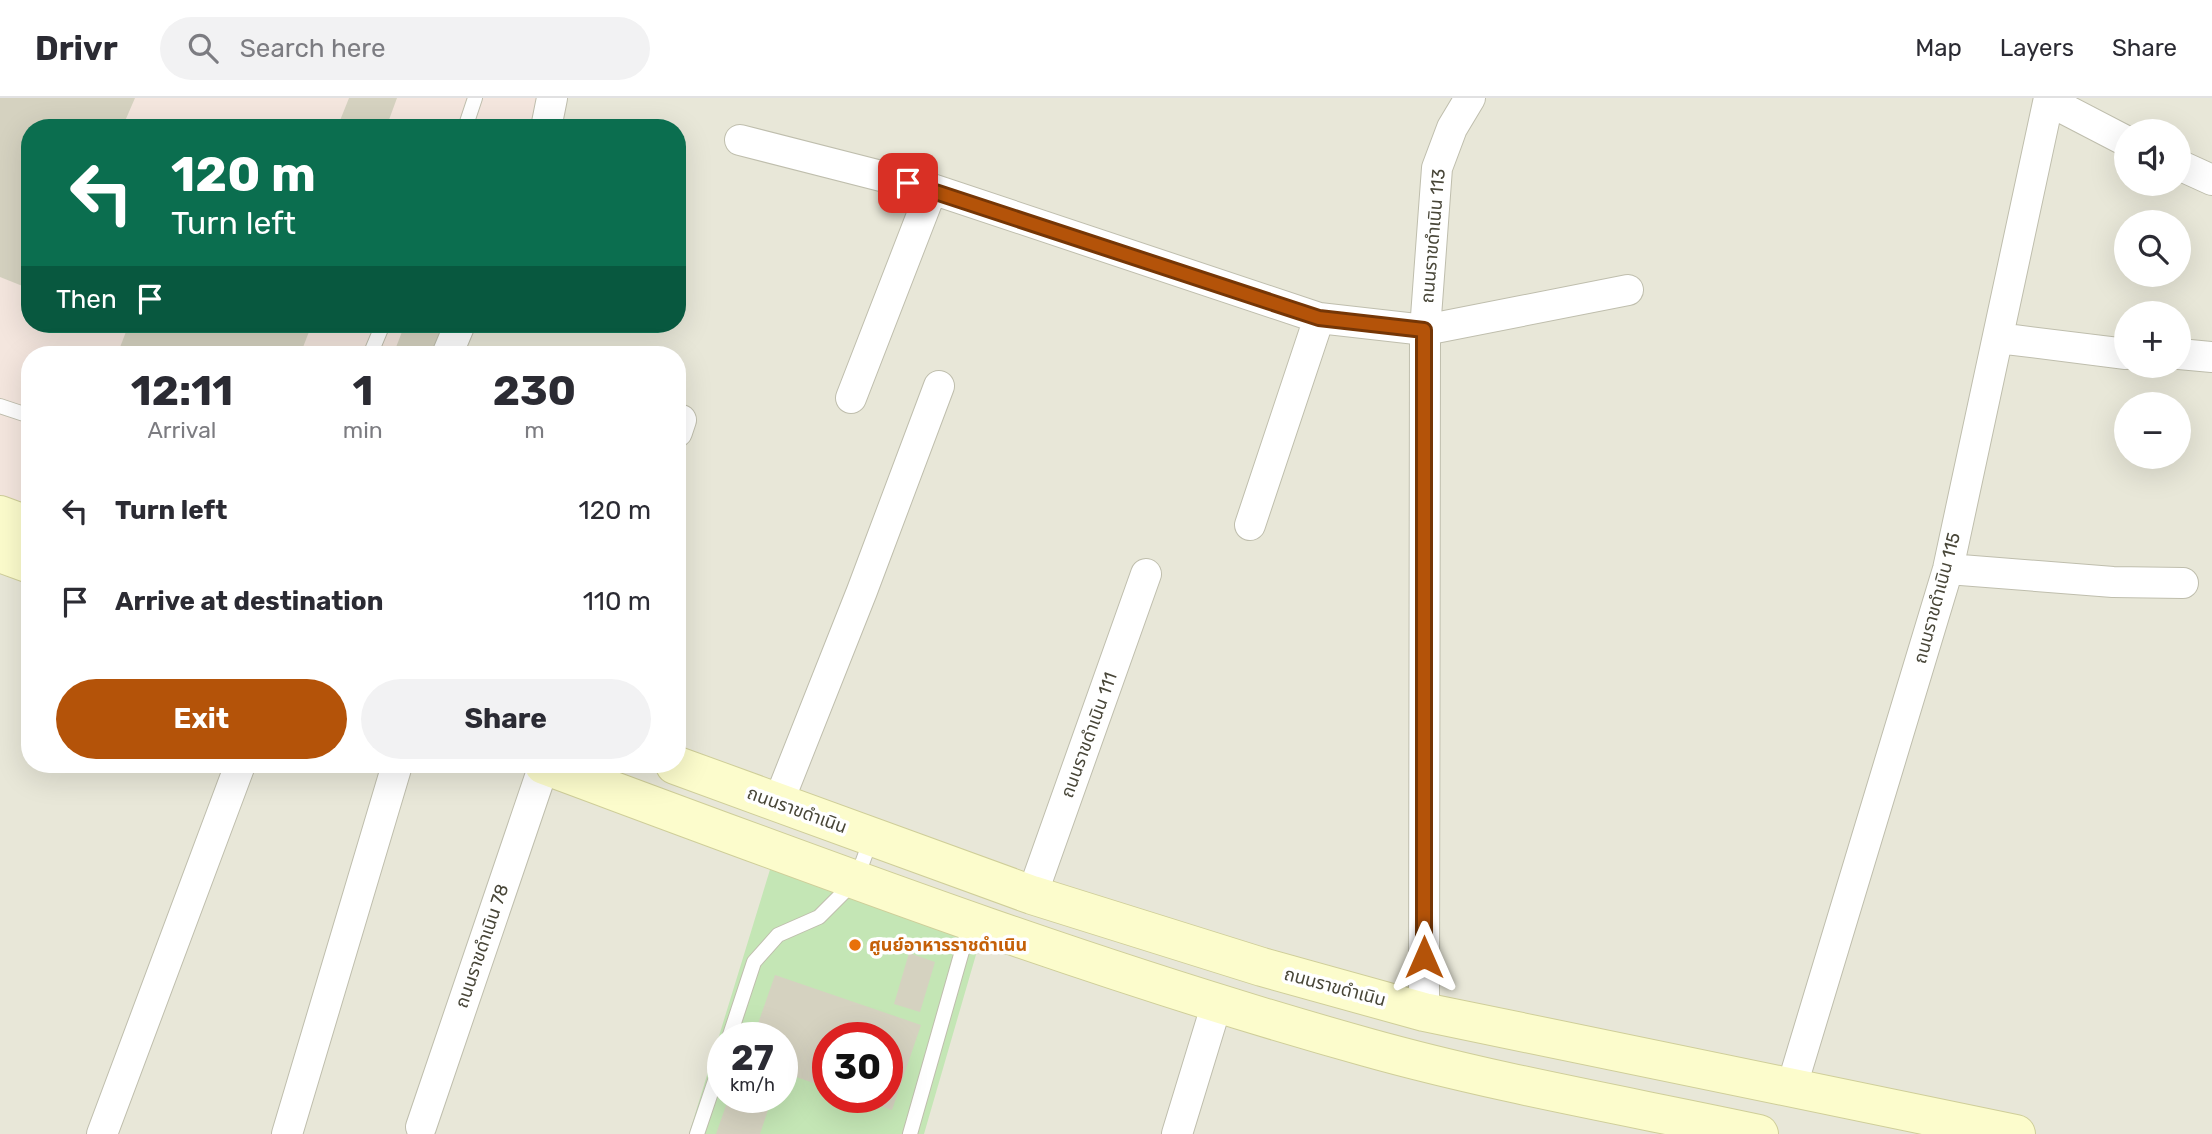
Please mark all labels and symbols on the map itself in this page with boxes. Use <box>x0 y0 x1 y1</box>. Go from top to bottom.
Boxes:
pin <box>878 153 938 213</box>
street label: ถนนราขดำเนิน 113 <box>1416 168 1450 304</box>
street label: ถนนราขดำเนิน 115 <box>1909 530 1965 666</box>
street label: ถนนราขดำเนิน 111 <box>1056 669 1122 801</box>
street label: ถนนราขดำเนิน <box>744 782 850 838</box>
street label: ถนนราขดำเนิน 78 <box>451 881 513 1011</box>
position arrow <box>1387 920 1461 994</box>
place label: ศูนย์อาหารราชดำเนิน <box>869 934 1027 956</box>
marker: ศูนย์อาหารราชดำเนิน <box>847 937 863 953</box>
street label: ถนนราขดำเนิน <box>1282 963 1388 1011</box>
speed limit sign: 30 <box>812 1022 903 1113</box>

